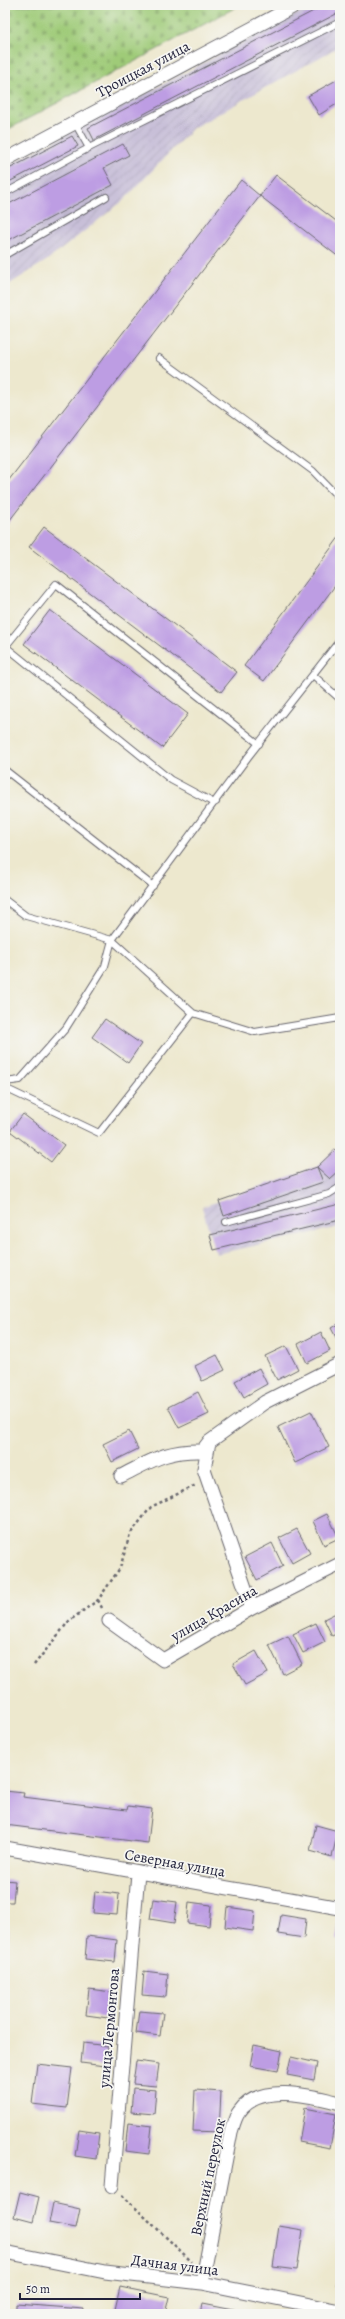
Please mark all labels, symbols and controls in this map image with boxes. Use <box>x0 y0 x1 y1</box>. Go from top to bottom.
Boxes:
street label: Троицкая улица <box>93 36 193 102</box>
street label: улица Красина <box>166 1580 261 1646</box>
street label: Северная улица <box>123 1844 227 1882</box>
street label: улица Лермонтова <box>94 1967 124 2090</box>
street label: Верхний переулок <box>186 2116 230 2238</box>
street label: Дачная улица <box>130 2250 220 2280</box>
scale bar <box>20 2275 140 2301</box>
text: 50 m <box>26 2281 50 2297</box>

